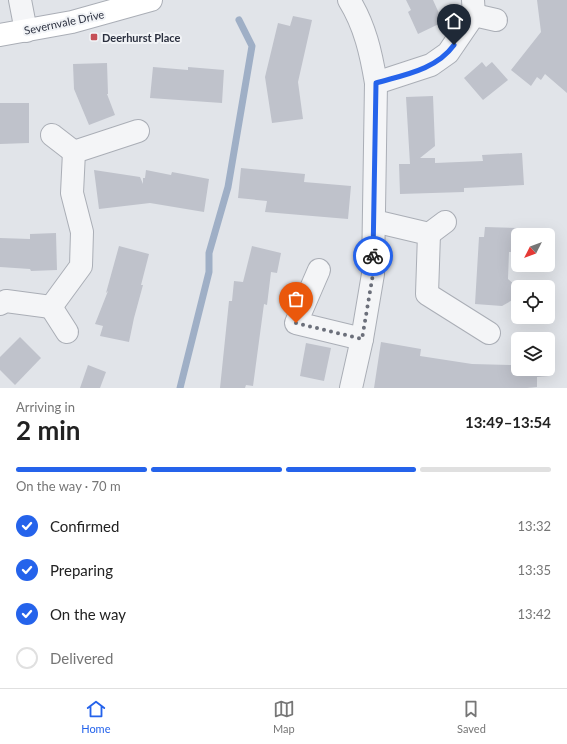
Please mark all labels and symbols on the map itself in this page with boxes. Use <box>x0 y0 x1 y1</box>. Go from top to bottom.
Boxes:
pin <box>437 4 471 45</box>
street label: Severnvale Drive <box>23 7 105 37</box>
place label: Deerhurst Place <box>102 31 181 44</box>
marker: Deerhurst Place <box>89 32 99 42</box>
north arrow <box>511 228 555 272</box>
courier <box>353 236 393 276</box>
pin <box>279 282 313 323</box>

